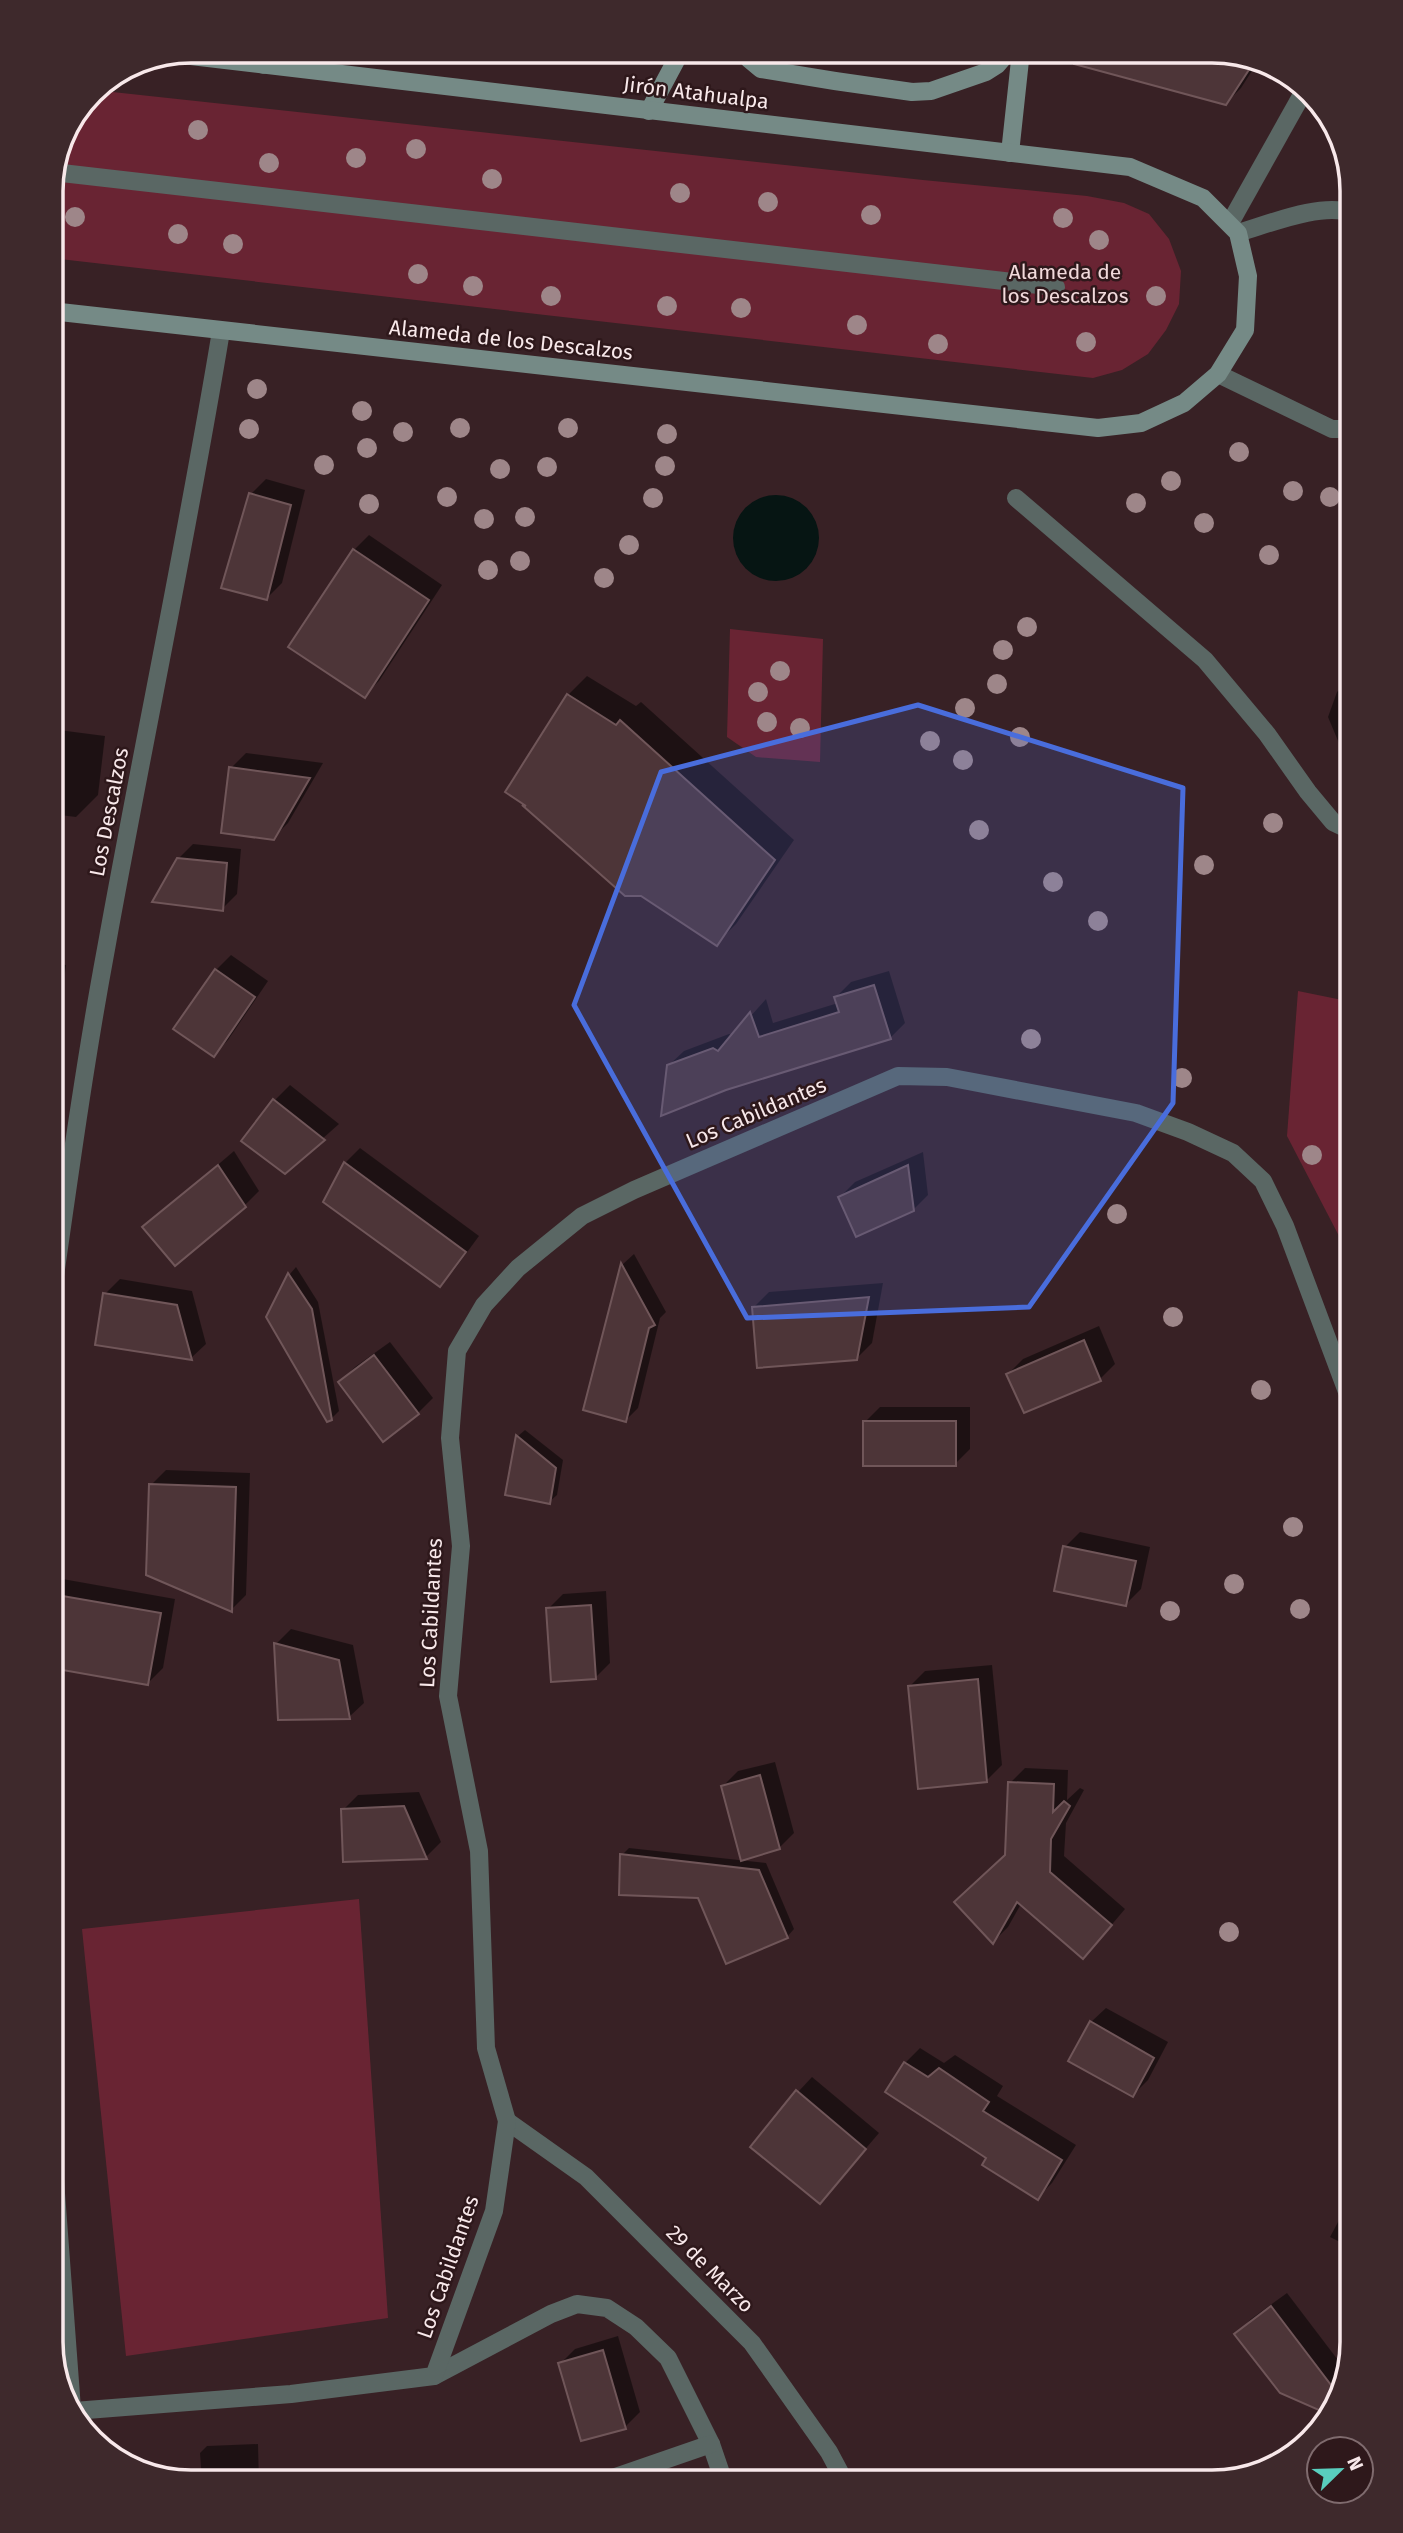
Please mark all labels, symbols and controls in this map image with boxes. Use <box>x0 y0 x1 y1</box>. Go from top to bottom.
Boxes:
street label: Jirón Atahualpa <box>622 71 770 115</box>
park label: Alameda de los Descalzos <box>1002 259 1129 309</box>
street label: Alameda de los Descalzos <box>388 314 634 366</box>
street label: Los Descalzos <box>84 745 134 879</box>
street label: Los Cabildantes <box>682 1072 830 1154</box>
street label: Los Cabildantes <box>414 1537 448 1688</box>
street label: Los Cabildantes <box>411 2192 485 2342</box>
street label: 29 de Marzo <box>661 2220 759 2318</box>
north arrow <box>1305 2435 1375 2505</box>
text: N <box>1342 2453 1368 2474</box>

